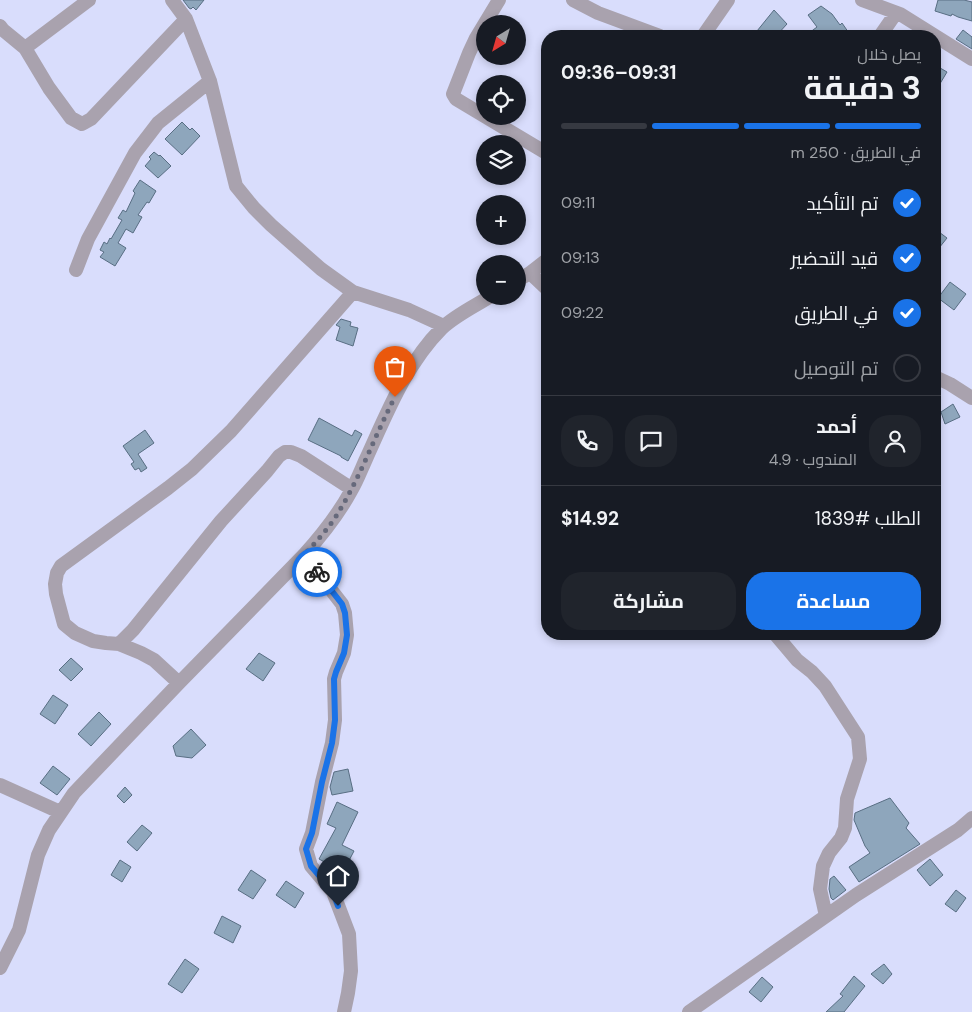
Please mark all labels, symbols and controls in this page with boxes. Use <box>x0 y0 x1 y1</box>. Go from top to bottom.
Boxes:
north arrow <box>476 15 526 65</box>
map controls <box>476 15 526 305</box>
text: يصل خلال <box>857 44 921 65</box>
text: 09:31–09:36 <box>561 60 677 85</box>
text: 3 دقيقة <box>804 67 921 109</box>
button: locate <box>476 75 526 125</box>
button: layers <box>476 135 526 185</box>
text: في الطريق · 250 m <box>791 142 921 163</box>
icon: check <box>893 189 921 217</box>
text: تم التأكيد <box>806 191 878 216</box>
text: 09:11 <box>561 192 595 213</box>
button: + <box>476 195 526 245</box>
icon: check <box>893 244 921 272</box>
text: قيد التحضير <box>791 246 878 271</box>
text: 09:13 <box>561 247 600 268</box>
button: − <box>476 255 526 305</box>
icon: check <box>893 299 921 327</box>
text: في الطريق <box>795 301 878 326</box>
text: 09:22 <box>561 302 604 323</box>
pin <box>374 346 416 397</box>
icon: bag <box>381 353 409 381</box>
text: تم التوصيل <box>794 356 878 381</box>
text: أحمد <box>816 414 857 439</box>
button: phone <box>561 415 613 467</box>
button: chat <box>625 415 677 467</box>
button: person <box>869 415 921 467</box>
text: المندوب · 4.9 <box>769 449 857 470</box>
text: $14.92 <box>561 506 619 531</box>
text: الطلب #1839 <box>815 506 921 531</box>
courier <box>292 547 342 597</box>
icon: bike <box>303 558 331 586</box>
button: مشاركة <box>561 572 736 630</box>
button: مساعدة <box>746 572 921 630</box>
pin <box>317 855 359 906</box>
icon: home <box>324 862 352 890</box>

